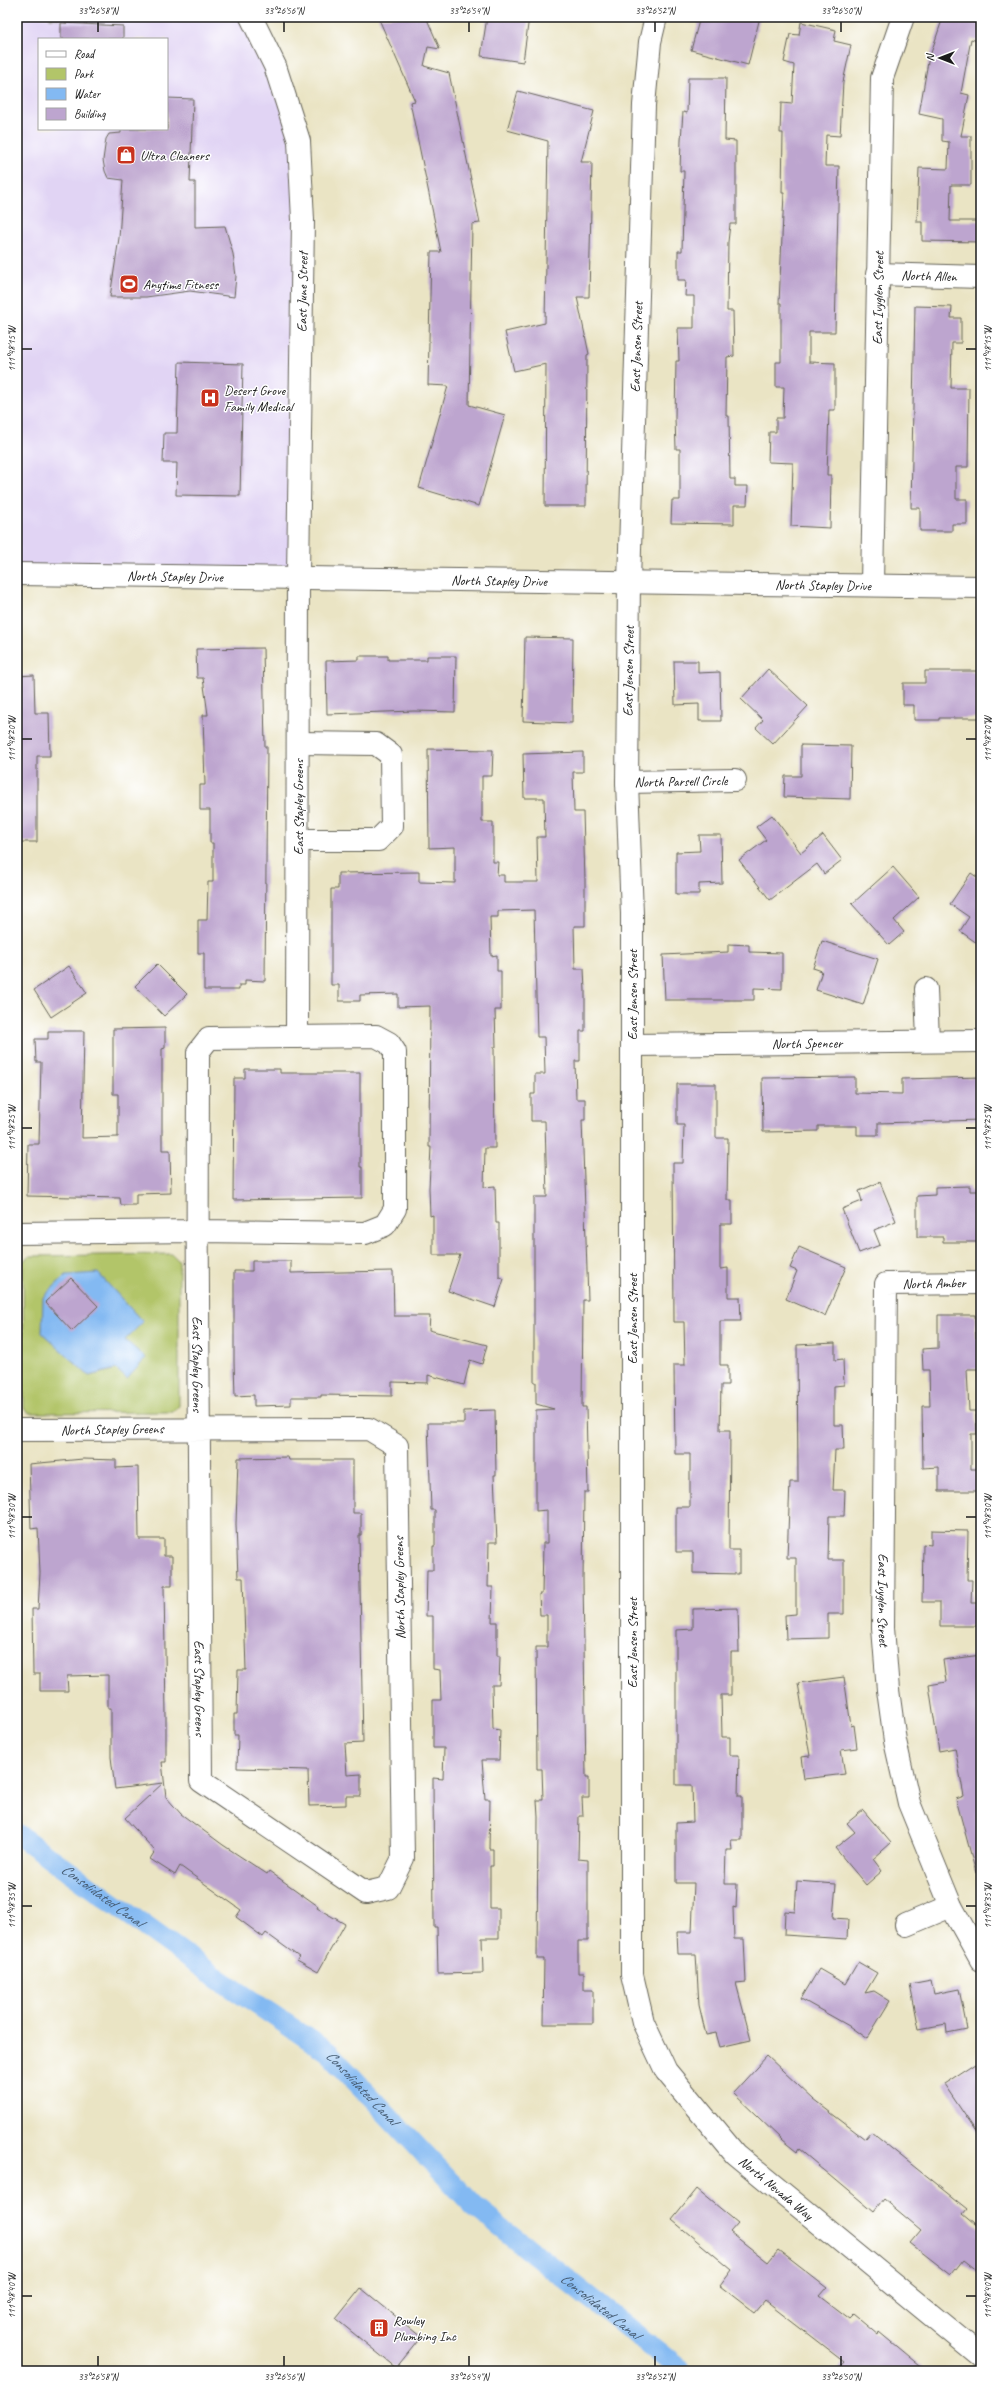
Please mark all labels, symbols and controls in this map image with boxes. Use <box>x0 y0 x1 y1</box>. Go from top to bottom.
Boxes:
text: 33°26'58"N <box>78 4 120 17</box>
text: 33°26'56"N <box>264 4 306 17</box>
text: 33°26'54"N <box>449 4 491 17</box>
text: 33°26'52"N <box>635 4 677 17</box>
text: 33°26'50"N <box>821 4 863 17</box>
legend <box>38 38 168 130</box>
north arrow <box>920 38 960 78</box>
text: Road <box>74 46 96 62</box>
text: N <box>923 52 937 61</box>
text: Park <box>74 66 95 82</box>
text: Water <box>74 86 102 102</box>
text: Building <box>74 106 106 122</box>
shop icon: Ultra Cleaners <box>115 144 137 166</box>
place label: Ultra Cleaners <box>140 147 210 164</box>
street label: East June Street <box>293 249 312 332</box>
street label: East Ivyglen Street <box>869 250 888 345</box>
street label: North Allen <box>901 267 958 285</box>
sports icon: Anytime Fitness <box>118 273 140 295</box>
place label: Anytime Fitness <box>143 276 219 293</box>
street label: East Jensen Street <box>626 300 647 393</box>
text: 111°48'15"W <box>5 325 18 372</box>
text: 111°48'15"W <box>981 325 994 372</box>
place label: Desert Grove Family Medical <box>224 382 295 415</box>
hospital icon: Desert Grove Family Medical <box>199 387 221 409</box>
street label: North Stapley Drive <box>127 567 224 586</box>
street label: North Stapley Drive <box>451 572 548 590</box>
street label: North Stapley Drive <box>775 576 872 595</box>
street label: East Jensen Street <box>619 624 638 716</box>
text: 111°48'20"W <box>5 715 18 762</box>
text: 111°48'20"W <box>981 715 994 762</box>
street label: East Stapley Greens <box>290 758 307 855</box>
street label: North Parsell Circle <box>634 772 729 791</box>
street label: East Jensen Street <box>624 948 641 1040</box>
street label: North Spencer <box>772 1035 844 1052</box>
text: 111°48'25"W <box>5 1104 18 1151</box>
text: 111°48'25"W <box>981 1104 994 1151</box>
street label: East Jensen Street <box>624 1272 641 1364</box>
street label: North Amber <box>902 1274 967 1293</box>
street label: East Stapley Greens <box>189 1316 206 1413</box>
street label: North Stapley Greens <box>61 1420 165 1439</box>
text: 111°48'30"W <box>5 1493 18 1540</box>
text: 111°48'30"W <box>981 1493 994 1540</box>
street label: North Stapley Greens <box>390 1535 409 1639</box>
street label: East Ivyglen Street <box>874 1553 893 1649</box>
street label: East Jensen Street <box>624 1596 641 1688</box>
street label: East Stapley Greens <box>190 1640 208 1737</box>
water label: Consolidated Canal <box>57 1860 151 1935</box>
text: 111°48'35"W <box>5 1882 18 1929</box>
text: 111°48'35"W <box>981 1882 994 1929</box>
water label: Consolidated Canal <box>322 2047 405 2133</box>
street label: North Nevada Way <box>735 2153 817 2225</box>
water label: Consolidated Canal <box>556 2269 648 2347</box>
text: 111°48'40"W <box>5 2272 18 2319</box>
text: 111°48'40"W <box>981 2272 994 2319</box>
place label: Rowley Plumbing Inc <box>393 2312 457 2345</box>
building icon: Rowley Plumbing Inc <box>368 2317 390 2339</box>
text: 33°26'58"N <box>78 2370 120 2383</box>
text: 33°26'56"N <box>264 2370 306 2383</box>
text: 33°26'54"N <box>449 2370 491 2383</box>
text: 33°26'52"N <box>635 2370 677 2383</box>
text: 33°26'50"N <box>821 2370 863 2383</box>

